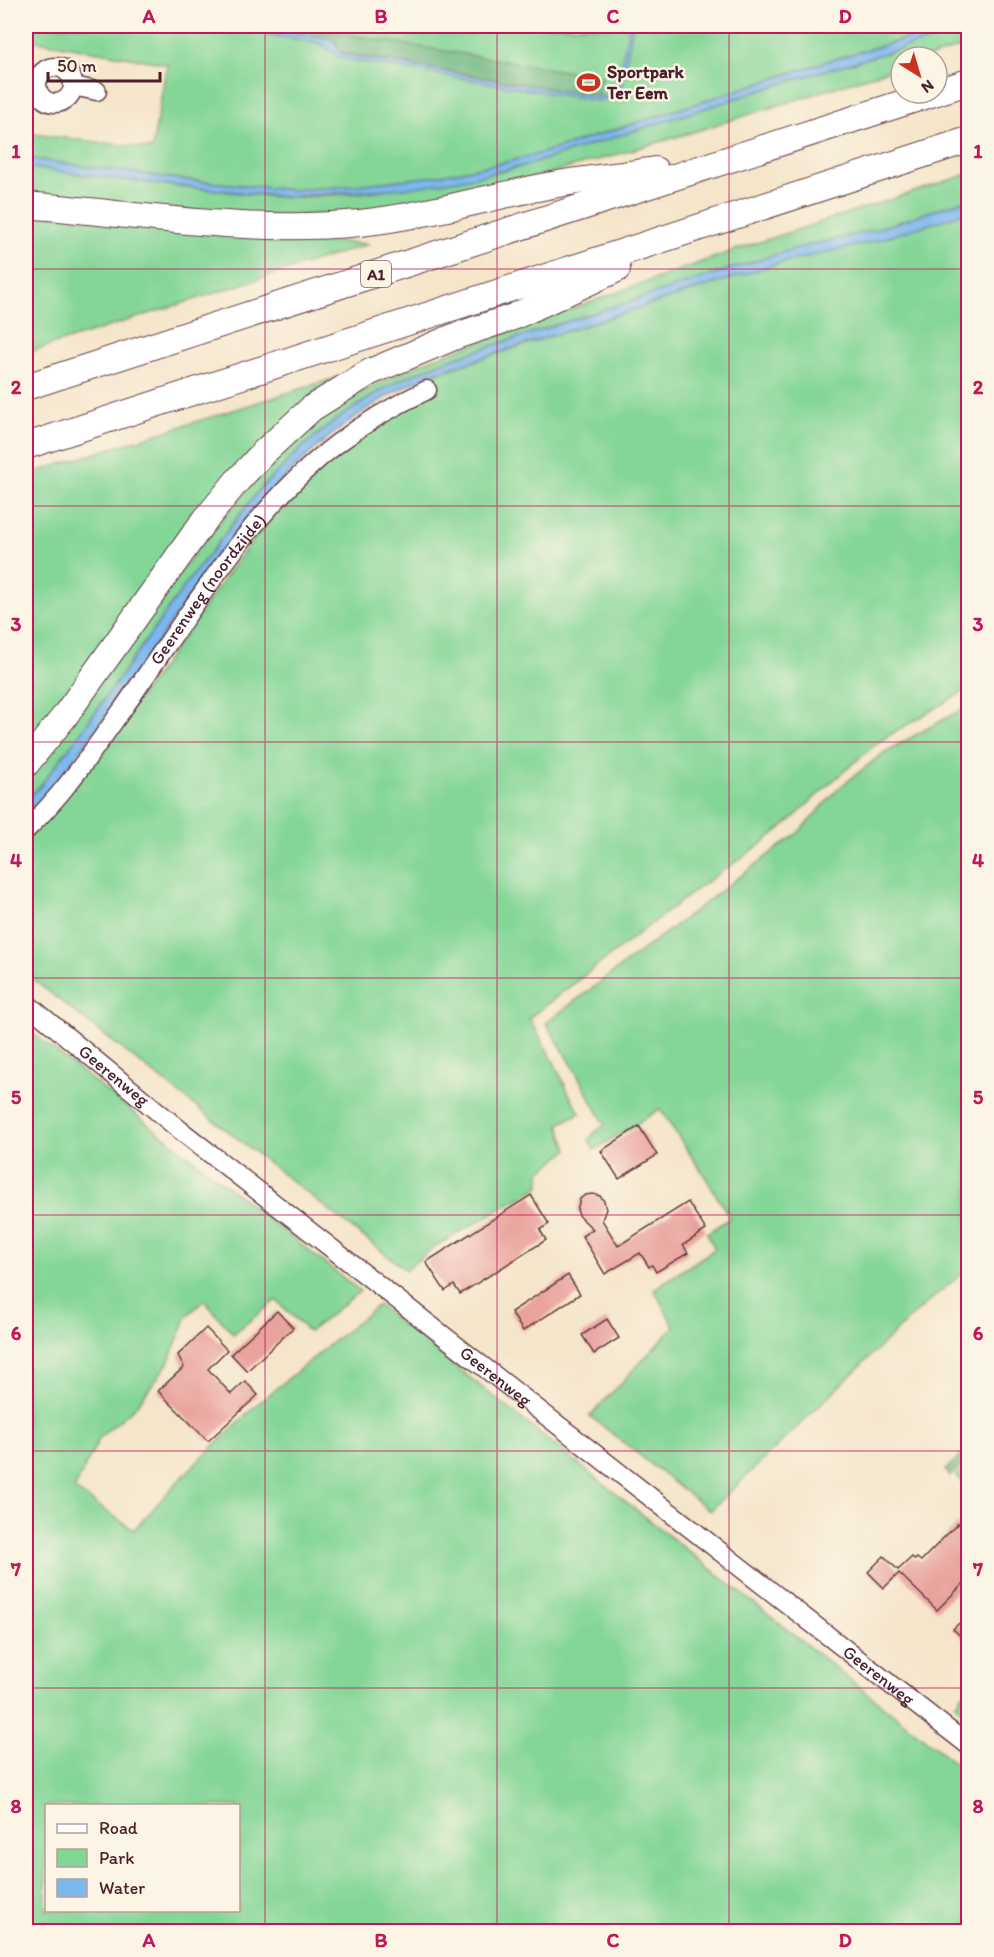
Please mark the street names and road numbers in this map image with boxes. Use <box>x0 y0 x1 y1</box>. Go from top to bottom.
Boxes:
road number: A1 <box>361 261 391 287</box>
street label: Geerenweg (noordzijde) <box>145 509 270 669</box>
street label: Geerenweg <box>74 1040 154 1112</box>
street label: Geerenweg <box>455 1341 537 1412</box>
street label: Geerenweg <box>838 1640 920 1711</box>

